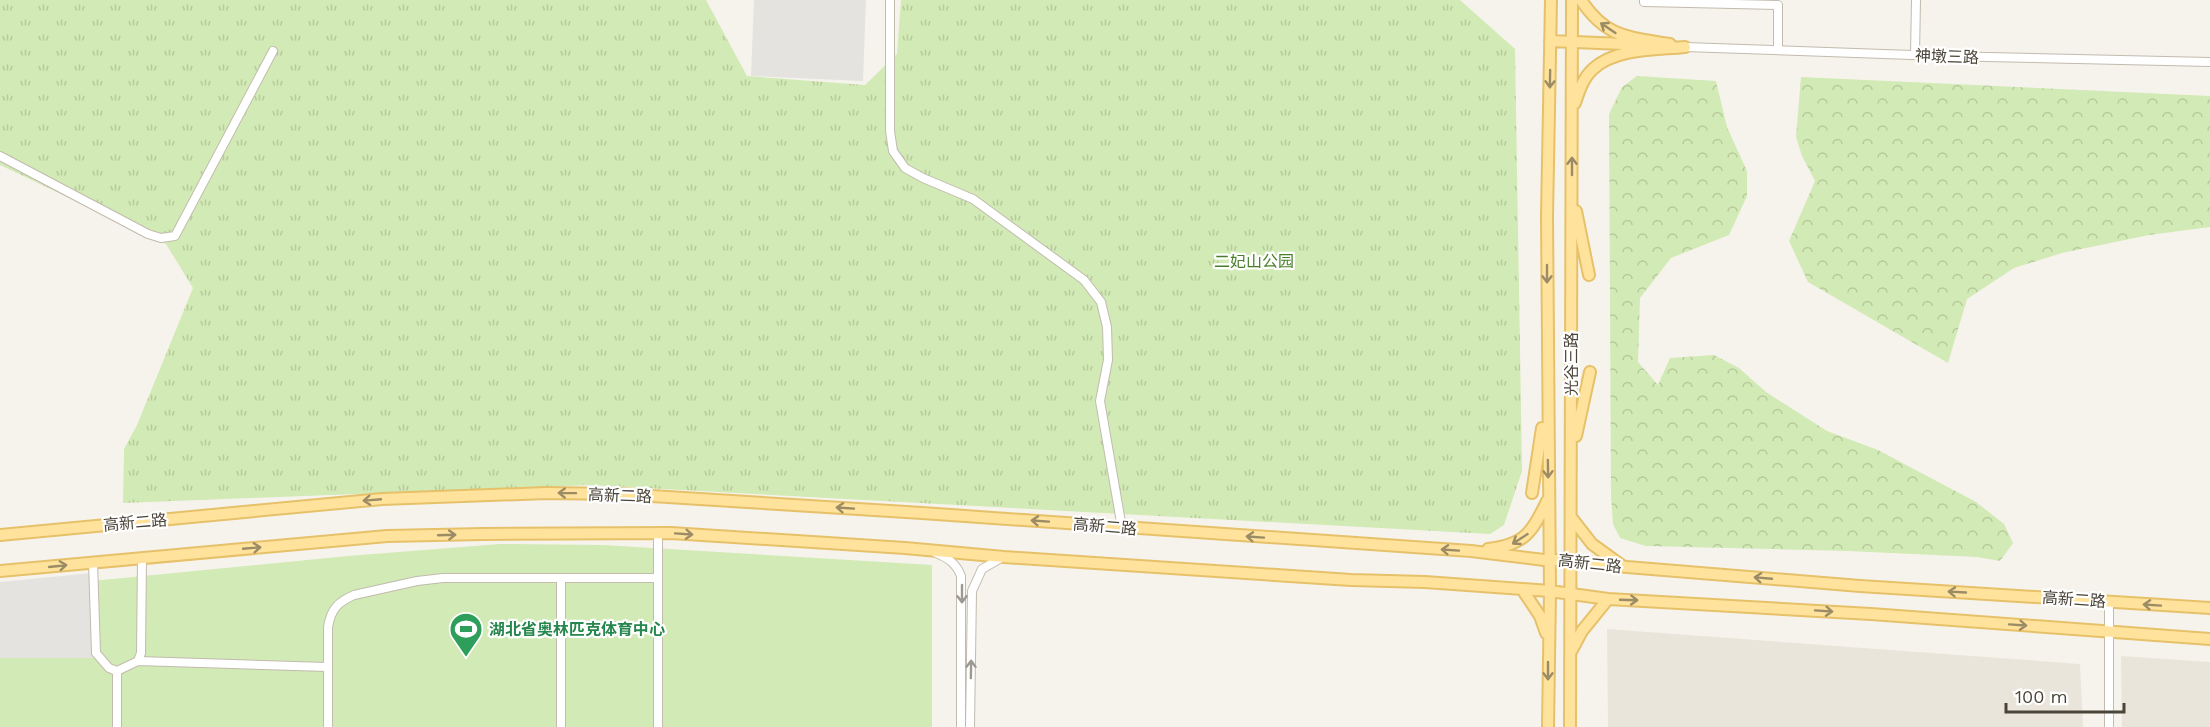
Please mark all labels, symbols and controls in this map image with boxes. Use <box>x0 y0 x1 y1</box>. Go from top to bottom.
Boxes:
one-way arrow <box>1600 22 1617 34</box>
street label: 神墩三路 <box>1915 46 1979 67</box>
one-way arrow <box>1544 69 1555 89</box>
one-way arrow <box>1566 156 1578 176</box>
park label: 二妃山公园 <box>1214 252 1294 271</box>
one-way arrow <box>1541 264 1553 284</box>
street label: 光谷三路 <box>1562 332 1581 396</box>
one-way arrow <box>1542 459 1554 479</box>
street label: 高新二路 <box>588 485 652 506</box>
one-way arrow <box>557 487 577 499</box>
one-way arrow <box>362 495 382 506</box>
one-way arrow <box>836 502 856 513</box>
street label: 高新二路 <box>102 510 168 535</box>
street label: 高新二路 <box>1072 514 1138 539</box>
one-way arrow <box>1030 516 1050 527</box>
one-way arrow <box>436 529 456 540</box>
one-way arrow <box>673 529 693 540</box>
one-way arrow <box>1246 531 1266 542</box>
one-way arrow <box>1513 533 1529 545</box>
one-way arrow <box>242 542 262 553</box>
one-way arrow <box>1440 544 1460 555</box>
street label: 高新二路 <box>1557 551 1623 576</box>
one-way arrow <box>48 560 68 571</box>
one-way arrow <box>1753 572 1773 583</box>
one-way arrow <box>956 583 968 603</box>
one-way arrow <box>1948 586 1968 597</box>
street label: 高新二路 <box>2041 588 2107 611</box>
one-way arrow <box>1619 594 1639 605</box>
one-way arrow <box>2142 599 2162 610</box>
one-way arrow <box>1813 606 1833 617</box>
sports icon: 湖北省奥林匹克体育中心 <box>448 611 484 658</box>
place label: 湖北省奥林匹克体育中心 <box>489 620 665 639</box>
one-way arrow <box>2008 620 2028 631</box>
one-way arrow <box>965 659 976 679</box>
one-way arrow <box>1542 660 1554 680</box>
scale bar <box>2006 676 2124 714</box>
text: 100 m <box>2015 686 2068 707</box>

